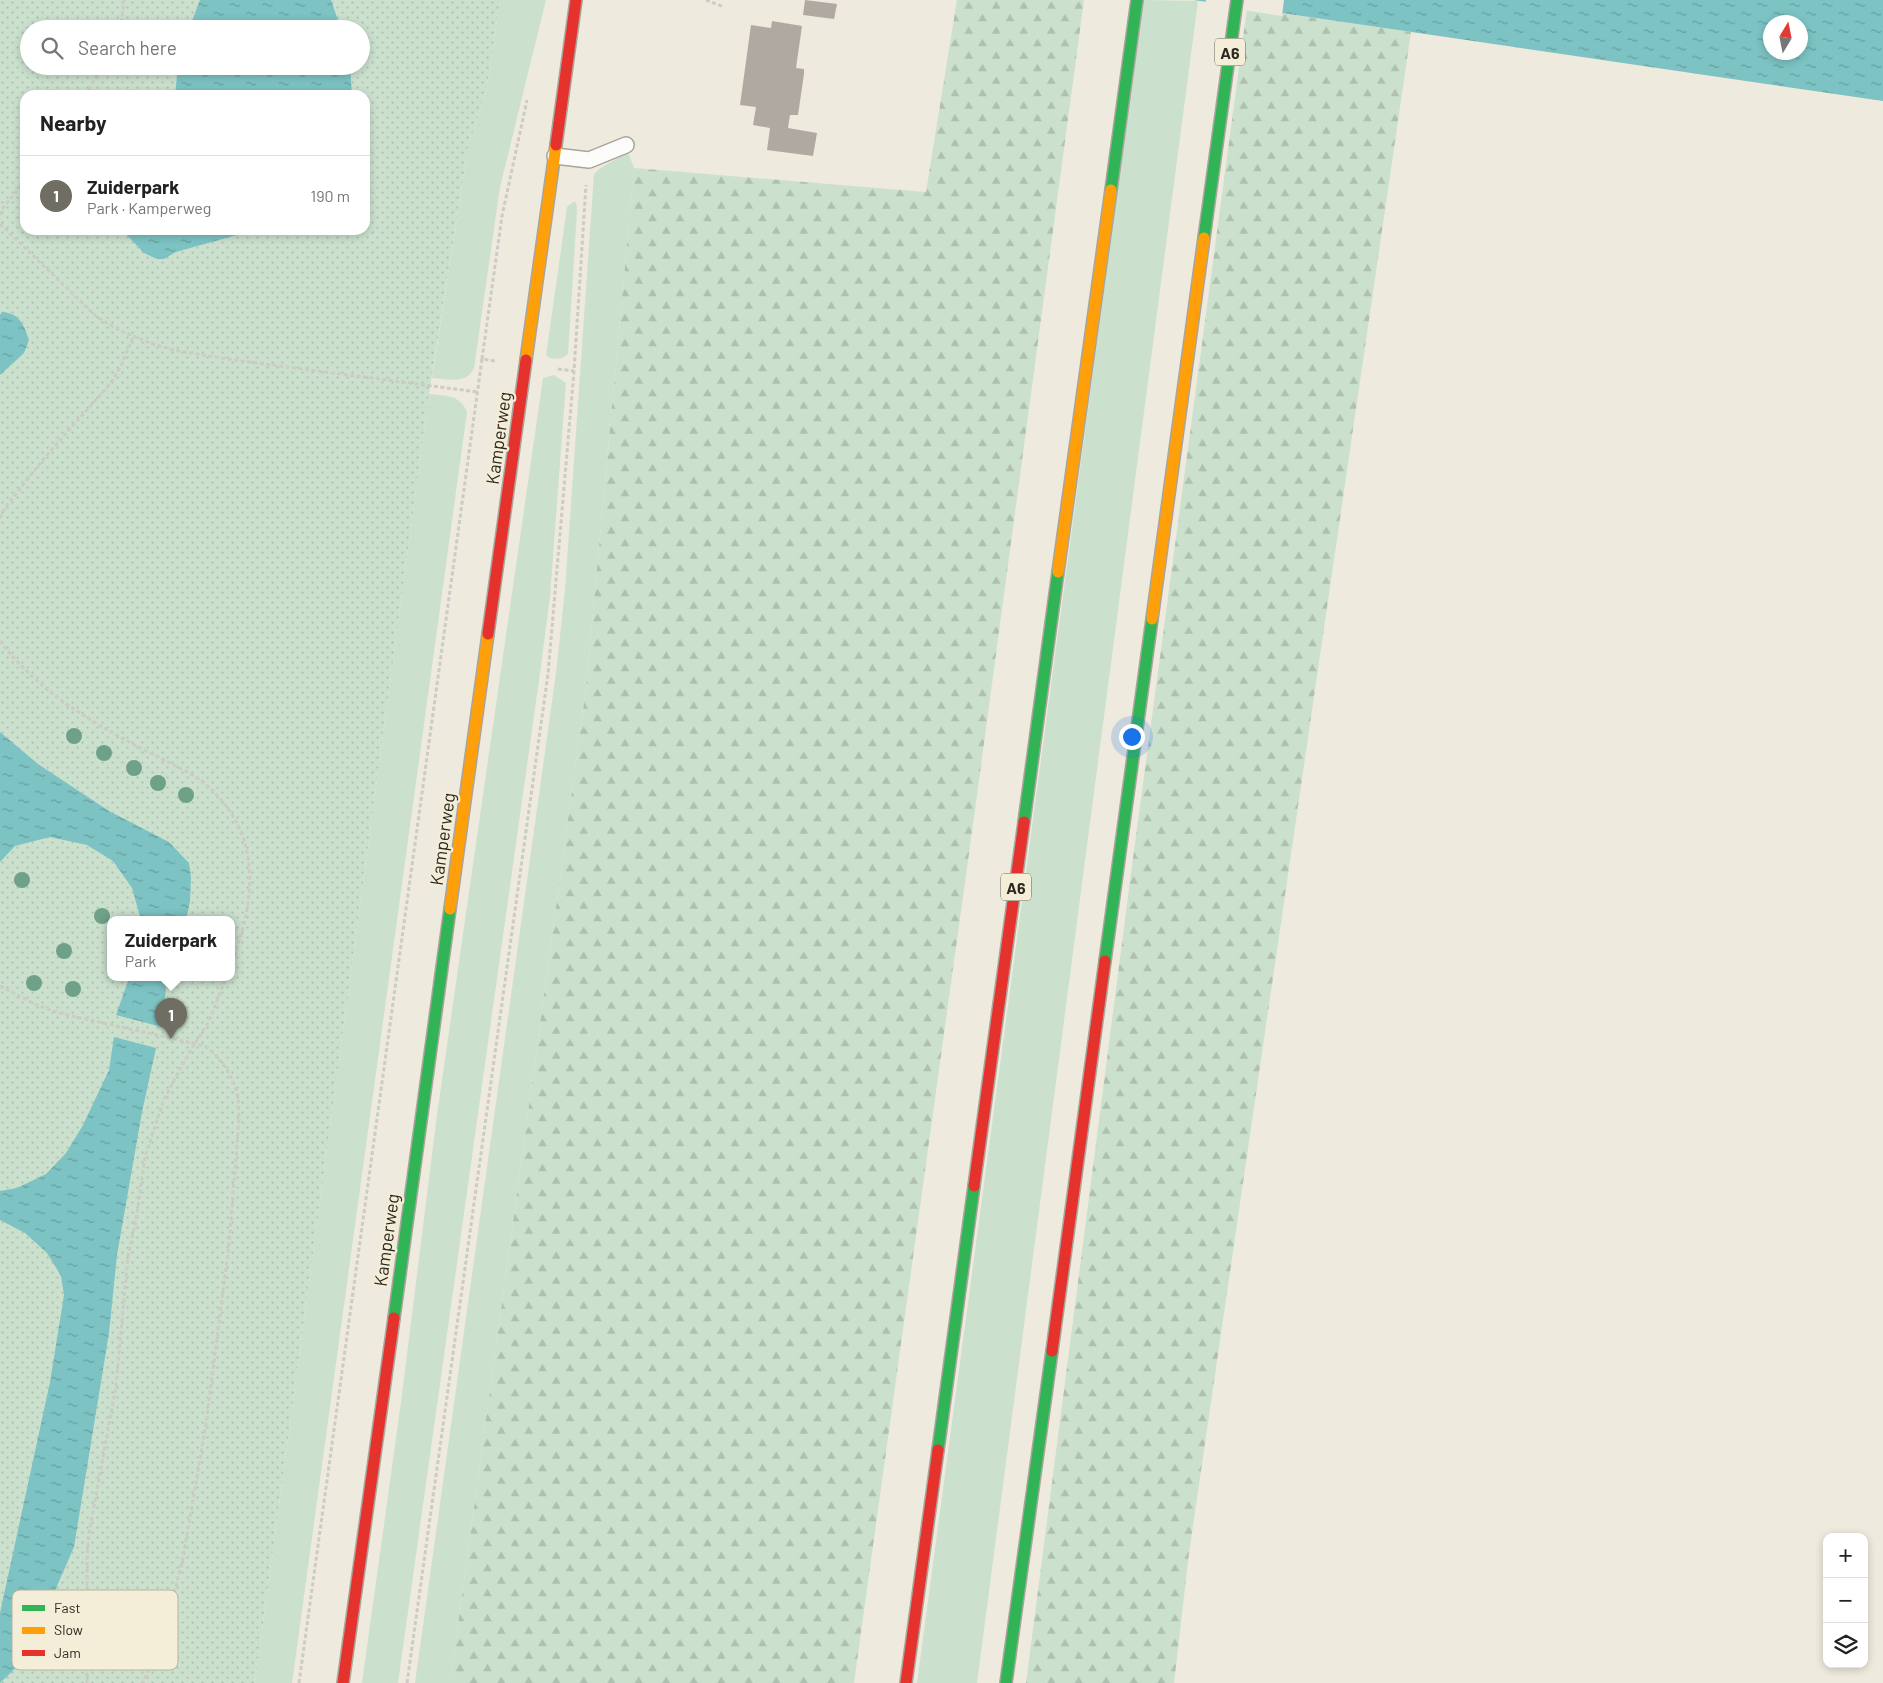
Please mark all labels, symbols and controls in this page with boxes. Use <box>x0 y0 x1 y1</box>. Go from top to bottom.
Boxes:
north arrow <box>1763 15 1808 60</box>
search box <box>20 20 370 75</box>
icon: search <box>38 34 66 62</box>
text: Search here <box>78 36 177 59</box>
road number: A6 <box>1215 38 1245 66</box>
text: Nearby <box>40 110 106 135</box>
text: Zuiderpark <box>87 175 179 198</box>
text: 1 <box>53 186 59 205</box>
text: 190 m <box>311 186 350 205</box>
text: Park · Kamperweg <box>87 198 211 217</box>
street label: Kamperweg <box>481 390 515 486</box>
your location <box>1119 724 1145 750</box>
street label: Kamperweg <box>425 791 459 887</box>
road number: A6 <box>1001 874 1031 900</box>
popup <box>107 916 235 981</box>
text: Zuiderpark <box>125 928 217 951</box>
text: Park <box>125 951 156 970</box>
pin: 1 <box>155 998 187 1039</box>
street label: Kamperweg <box>369 1192 403 1288</box>
map controls <box>1823 1533 1868 1668</box>
button: + <box>1823 1533 1868 1578</box>
button: − <box>1823 1578 1868 1623</box>
legend <box>12 1590 178 1670</box>
text: Fast <box>54 1599 80 1616</box>
text: Slow <box>54 1621 83 1638</box>
button: layers <box>1823 1623 1868 1668</box>
text: Jam <box>54 1644 81 1661</box>

